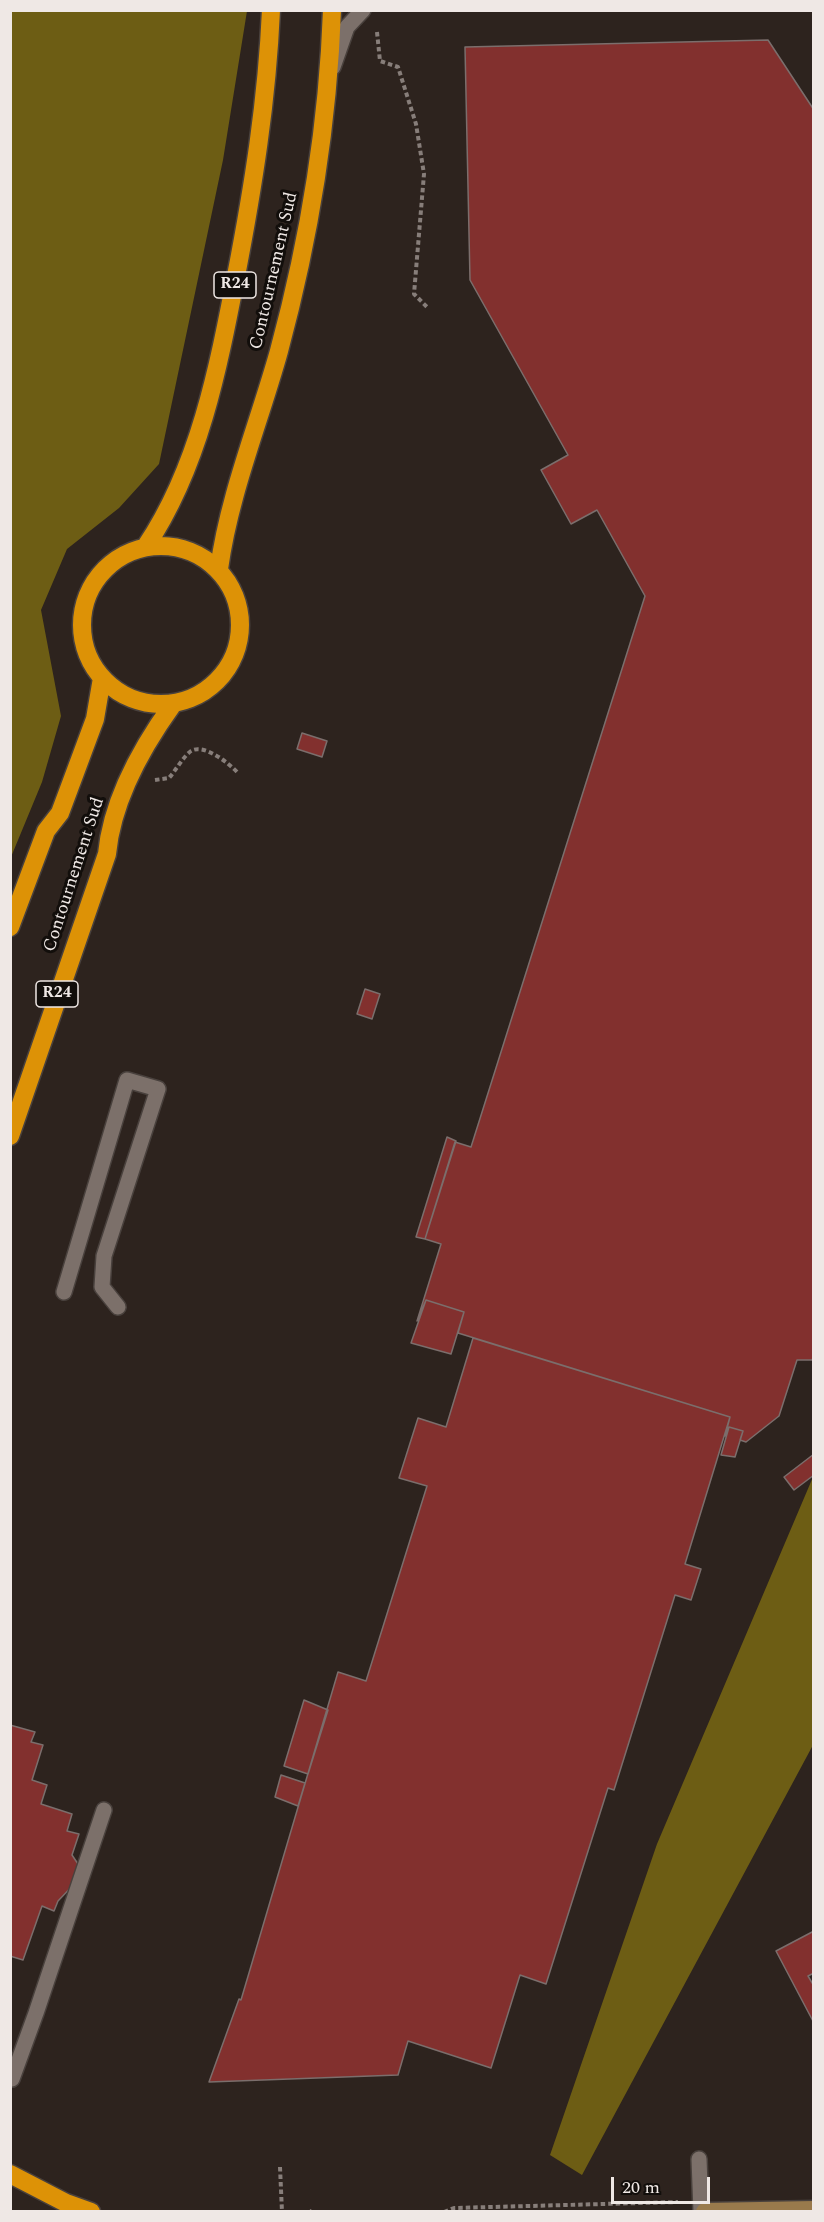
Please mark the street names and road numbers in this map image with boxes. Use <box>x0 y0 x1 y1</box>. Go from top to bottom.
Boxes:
street label: Contournement Sud <box>246 190 304 352</box>
road number: R24 <box>214 272 256 298</box>
street label: Contournement Sud <box>40 795 110 955</box>
road number: R24 <box>36 981 78 1007</box>

